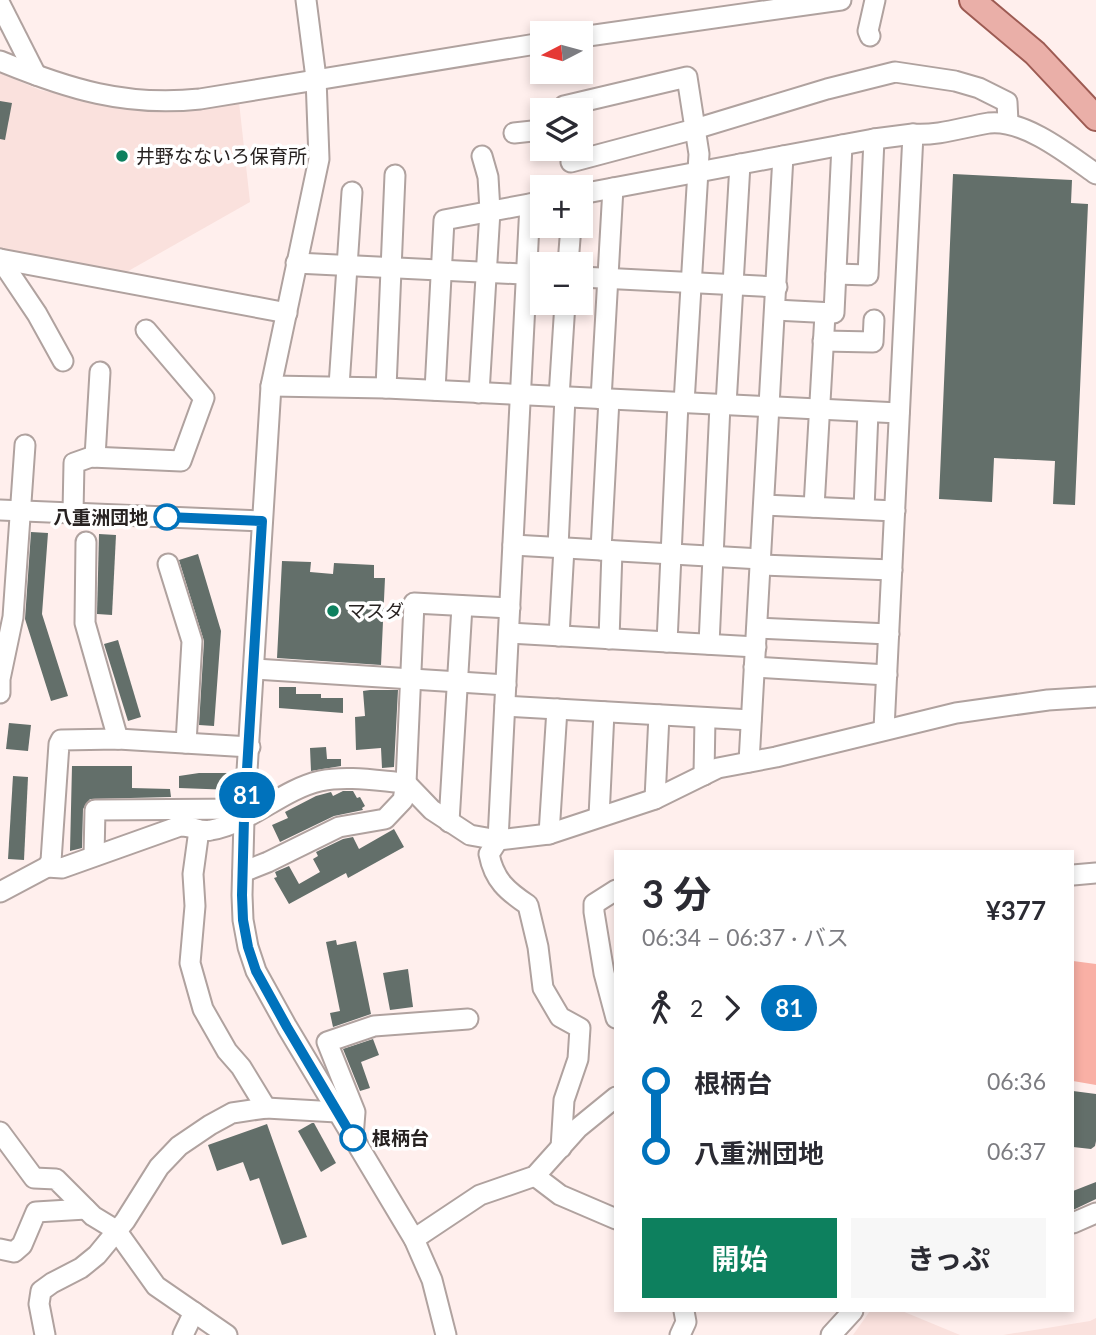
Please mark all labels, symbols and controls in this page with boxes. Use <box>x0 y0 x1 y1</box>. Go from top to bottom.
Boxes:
north arrow <box>530 21 593 84</box>
map controls <box>530 21 593 315</box>
button: layers <box>530 98 593 161</box>
place label: 井野なないろ保育所 <box>136 144 307 167</box>
marker: 井野なないろ保育所 <box>114 148 130 164</box>
button: + <box>530 175 593 238</box>
button: − <box>530 252 593 315</box>
marker: 八重洲団地 <box>154 504 180 530</box>
place label: 八重洲団地 <box>53 505 148 528</box>
place label: マスダ <box>347 599 404 622</box>
marker: マスダ <box>325 603 341 619</box>
line badge: 81 <box>216 772 278 818</box>
text: 81 <box>233 780 261 809</box>
text: 3 分 <box>642 870 711 916</box>
text: ¥377 <box>986 894 1046 926</box>
text: 06:34 – 06:37 · バス <box>642 923 849 951</box>
icon: walk <box>642 989 680 1027</box>
icon: forward <box>713 989 751 1027</box>
text: 81 <box>775 993 803 1022</box>
text: 2 <box>690 994 703 1022</box>
text: 根柄台 <box>694 1067 772 1099</box>
text: 06:36 <box>987 1067 1046 1095</box>
marker: 根柄台 <box>340 1125 366 1151</box>
place label: 根柄台 <box>372 1126 429 1149</box>
text: 八重洲団地 <box>694 1137 824 1169</box>
text: 06:37 <box>987 1137 1046 1165</box>
button: 開始 <box>642 1218 837 1298</box>
button: きっぷ <box>851 1218 1046 1298</box>

